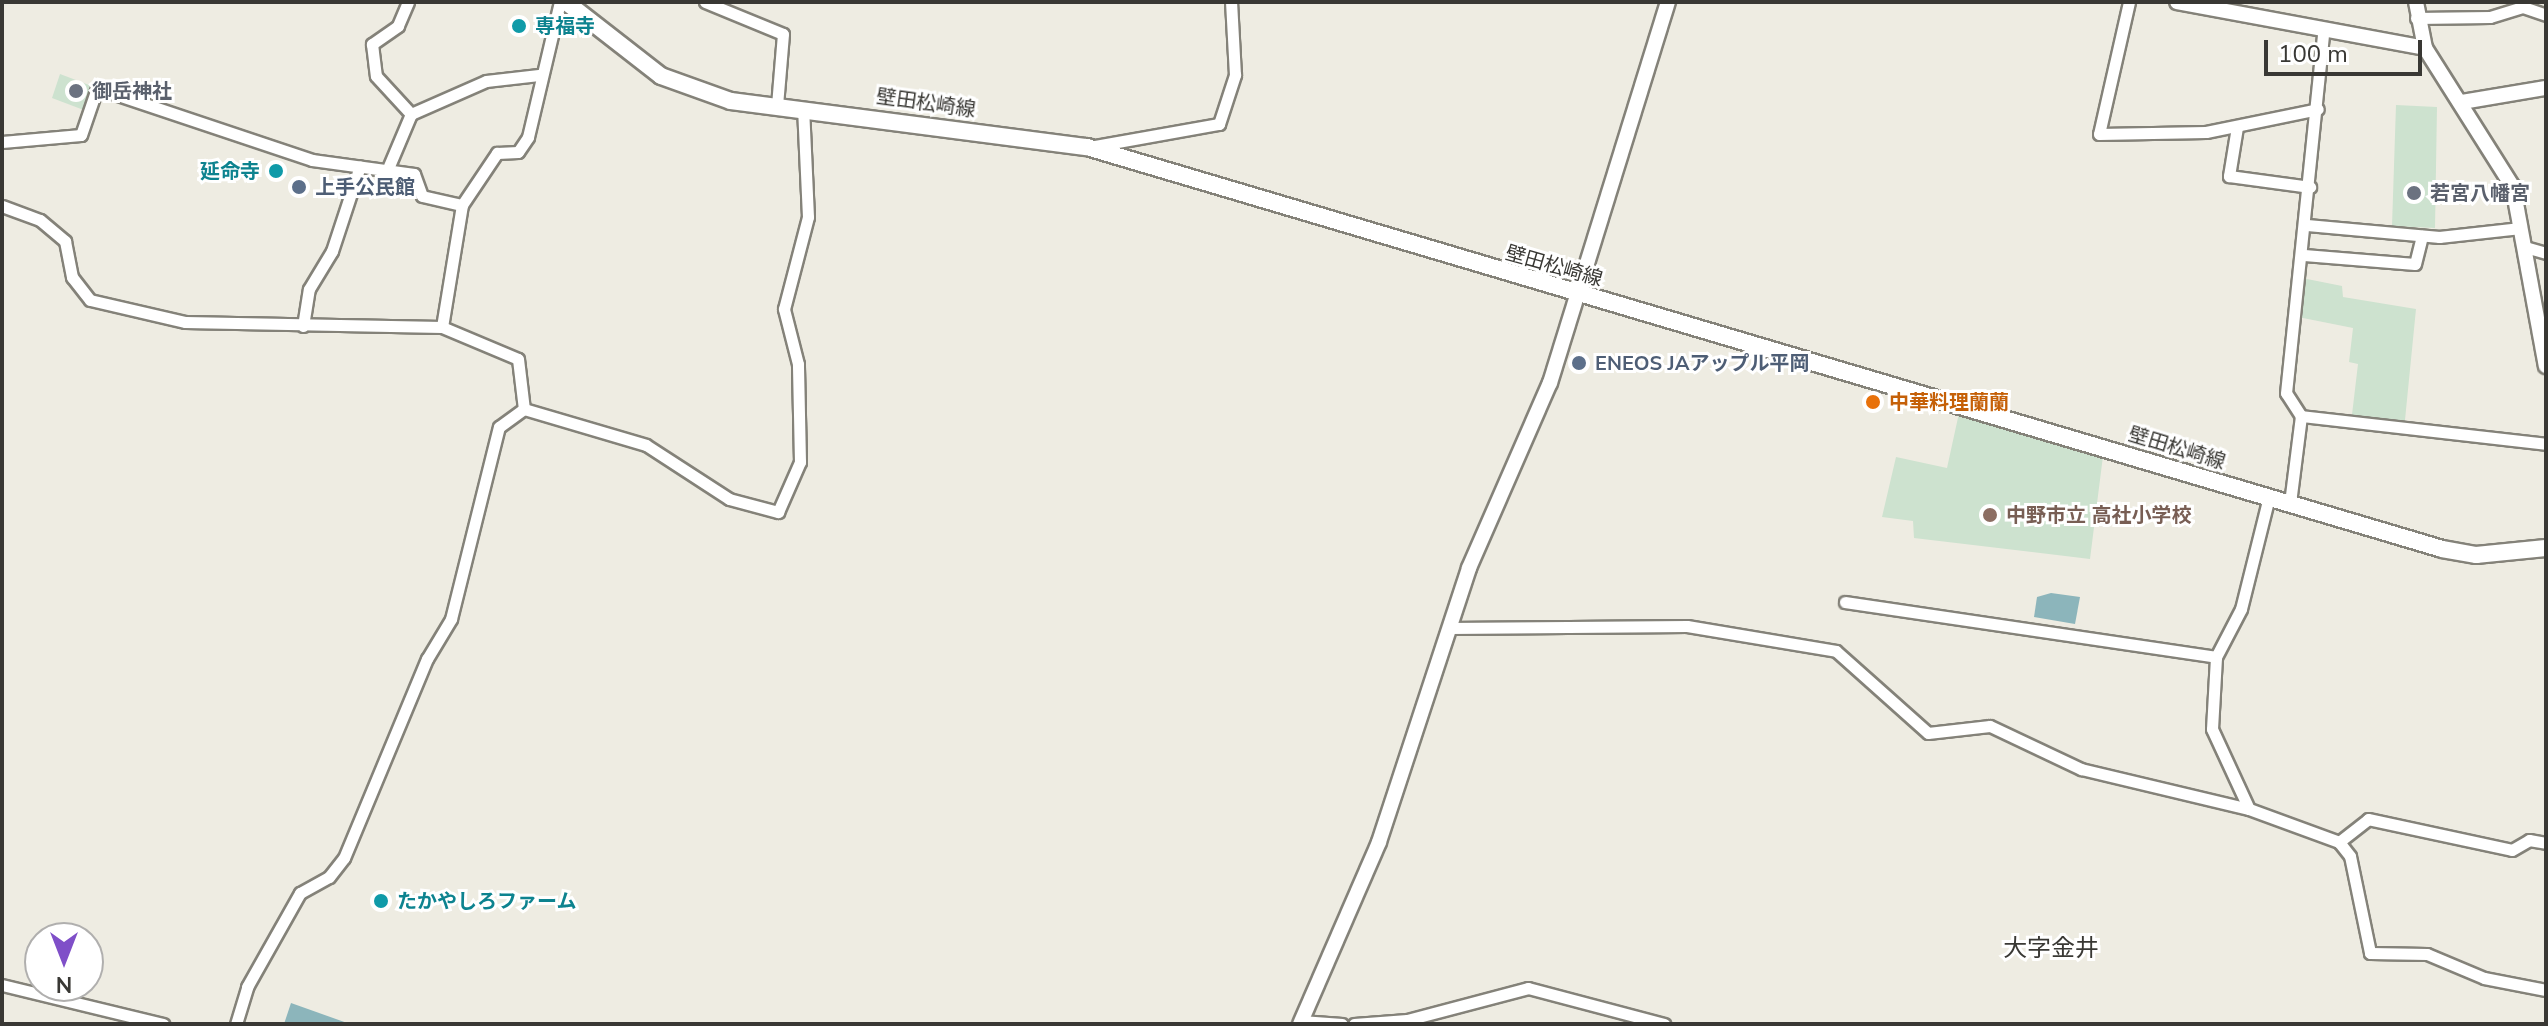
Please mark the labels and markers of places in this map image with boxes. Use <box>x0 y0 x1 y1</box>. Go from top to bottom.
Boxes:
place label: 専福寺 <box>535 14 595 38</box>
marker: 専福寺 <box>510 17 528 35</box>
place label: 御岳神社 <box>92 79 172 103</box>
marker: 御岳神社 <box>67 82 85 100</box>
place label: 延命寺 <box>200 159 260 183</box>
marker: 延命寺 <box>267 162 285 180</box>
place label: 上手公民館 <box>315 175 415 199</box>
marker: 上手公民館 <box>290 178 308 196</box>
place label: 若宮八幡宮 <box>2430 181 2530 205</box>
marker: 若宮八幡宮 <box>2405 184 2423 202</box>
place label: ENEOS JAアップル平岡 <box>1595 351 1810 375</box>
marker: ENEOS JAアップル平岡 <box>1570 354 1588 372</box>
place label: 中華料理蘭蘭 <box>1889 390 2009 414</box>
marker: 中華料理蘭蘭 <box>1864 393 1882 411</box>
place label: 中野市立 高社小学校 <box>2006 503 2191 527</box>
marker: 中野市立 高社小学校 <box>1981 506 1999 524</box>
place label: たかやしろファーム <box>397 889 577 913</box>
marker: たかやしろファーム <box>372 892 390 910</box>

